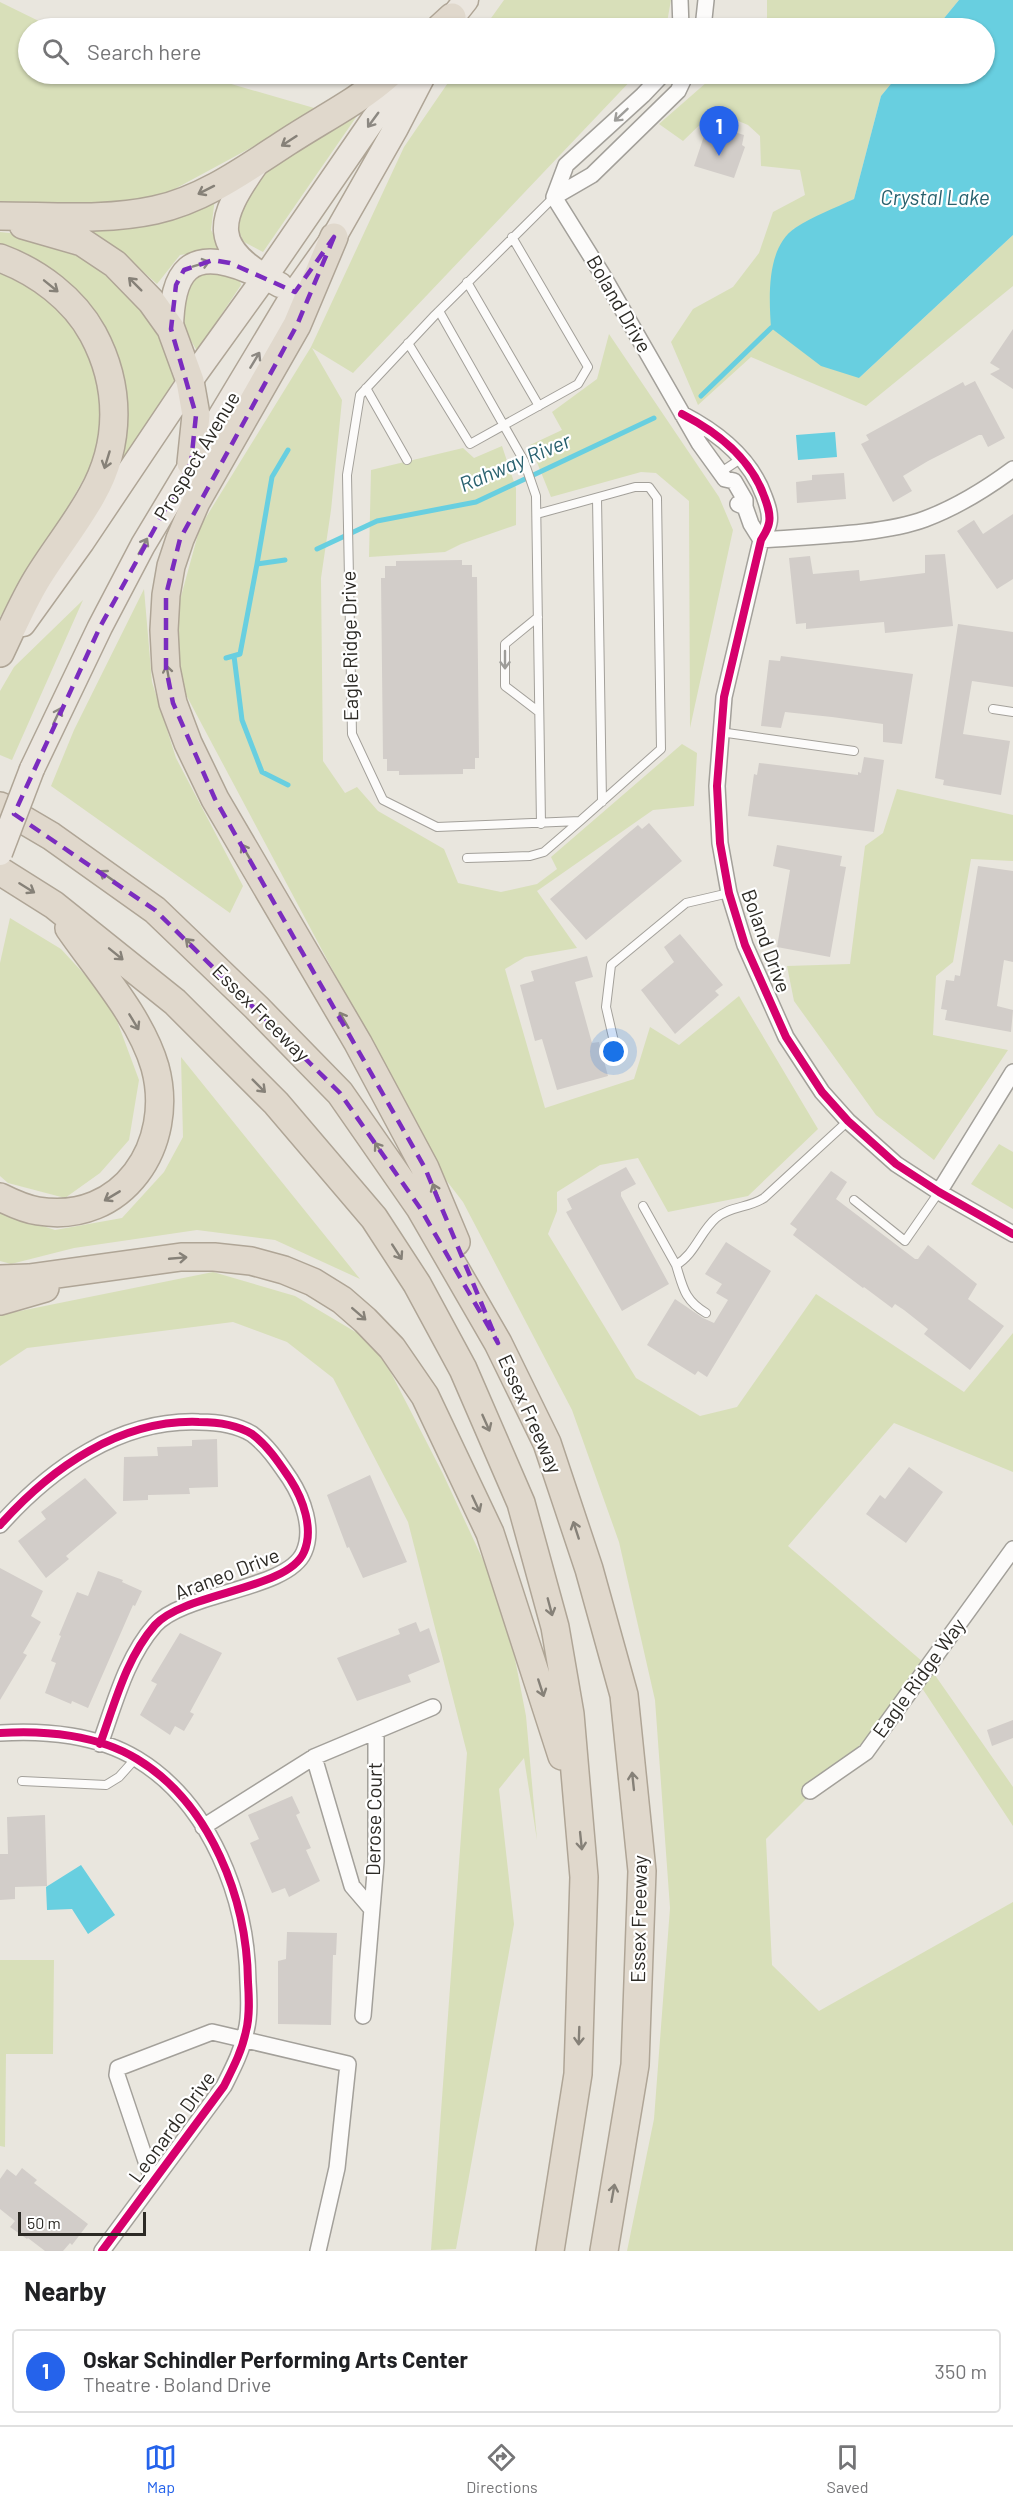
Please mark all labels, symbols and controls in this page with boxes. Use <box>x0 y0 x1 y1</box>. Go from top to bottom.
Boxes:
search box <box>18 18 995 84</box>
icon: search <box>39 35 72 68</box>
text: Search here <box>87 38 201 64</box>
pin: 1 <box>700 106 738 156</box>
one-way arrow <box>614 108 629 122</box>
one-way arrow <box>367 111 379 127</box>
one-way arrow <box>281 135 298 147</box>
water label: Crystal Lake <box>880 184 990 209</box>
one-way arrow <box>197 185 215 196</box>
street label: Boland Drive <box>582 251 657 356</box>
one-way arrow <box>191 258 210 269</box>
one-way arrow <box>128 276 142 291</box>
one-way arrow <box>43 280 59 293</box>
one-way arrow <box>249 352 261 369</box>
street label: Prospect Avenue <box>148 387 244 524</box>
water label: Rahway River <box>455 427 574 496</box>
one-way arrow <box>101 450 112 469</box>
one-way arrow <box>138 537 149 555</box>
street label: Eagle Ridge Drive <box>336 571 362 721</box>
one-way arrow <box>499 649 511 669</box>
one-way arrow <box>162 665 173 685</box>
one-way arrow <box>52 708 64 726</box>
one-way arrow <box>240 844 252 861</box>
one-way arrow <box>99 870 116 882</box>
one-way arrow <box>18 882 35 894</box>
street label: Boland Drive <box>737 886 797 996</box>
one-way arrow <box>184 938 199 953</box>
one-way arrow <box>107 948 123 961</box>
street label: Essex Freeway <box>208 959 315 1066</box>
one-way arrow <box>338 1012 350 1029</box>
one-way arrow <box>128 1013 140 1030</box>
your location <box>599 1037 628 1066</box>
one-way arrow <box>252 1079 266 1094</box>
one-way arrow <box>374 1143 386 1159</box>
one-way arrow <box>430 1184 441 1202</box>
one-way arrow <box>104 1189 121 1202</box>
one-way arrow <box>391 1243 403 1260</box>
one-way arrow <box>168 1252 188 1263</box>
one-way arrow <box>351 1307 366 1321</box>
street label: Essex Freeway <box>494 1350 568 1477</box>
one-way arrow <box>481 1413 492 1431</box>
one-way arrow <box>471 1495 483 1513</box>
one-way arrow <box>570 1521 581 1540</box>
street label: Araneo Drive <box>171 1542 282 1604</box>
one-way arrow <box>544 1597 556 1616</box>
street label: Eagle Ridge Way <box>867 1613 970 1742</box>
one-way arrow <box>536 1678 547 1697</box>
street label: Derose Court <box>360 1762 386 1876</box>
one-way arrow <box>627 1771 638 1791</box>
one-way arrow <box>576 1831 587 1851</box>
street label: Essex Freeway <box>625 1855 651 1983</box>
one-way arrow <box>573 2026 585 2045</box>
street label: Leonardo Drive <box>123 2066 220 2187</box>
one-way arrow <box>608 2184 619 2204</box>
scale bar <box>18 2209 146 2236</box>
text: 50 m <box>27 2213 61 2232</box>
text: Nearby <box>24 2275 106 2306</box>
text: Oskar Schindler Performing Arts Center <box>83 2346 468 2372</box>
text: 1 <box>42 2359 49 2383</box>
text: 350 m <box>935 2359 987 2383</box>
text: Theatre · Boland Drive <box>83 2372 271 2396</box>
tab: Map <box>144 2441 177 2496</box>
tab: Directions <box>466 2441 538 2496</box>
tab: Saved <box>827 2441 869 2496</box>

